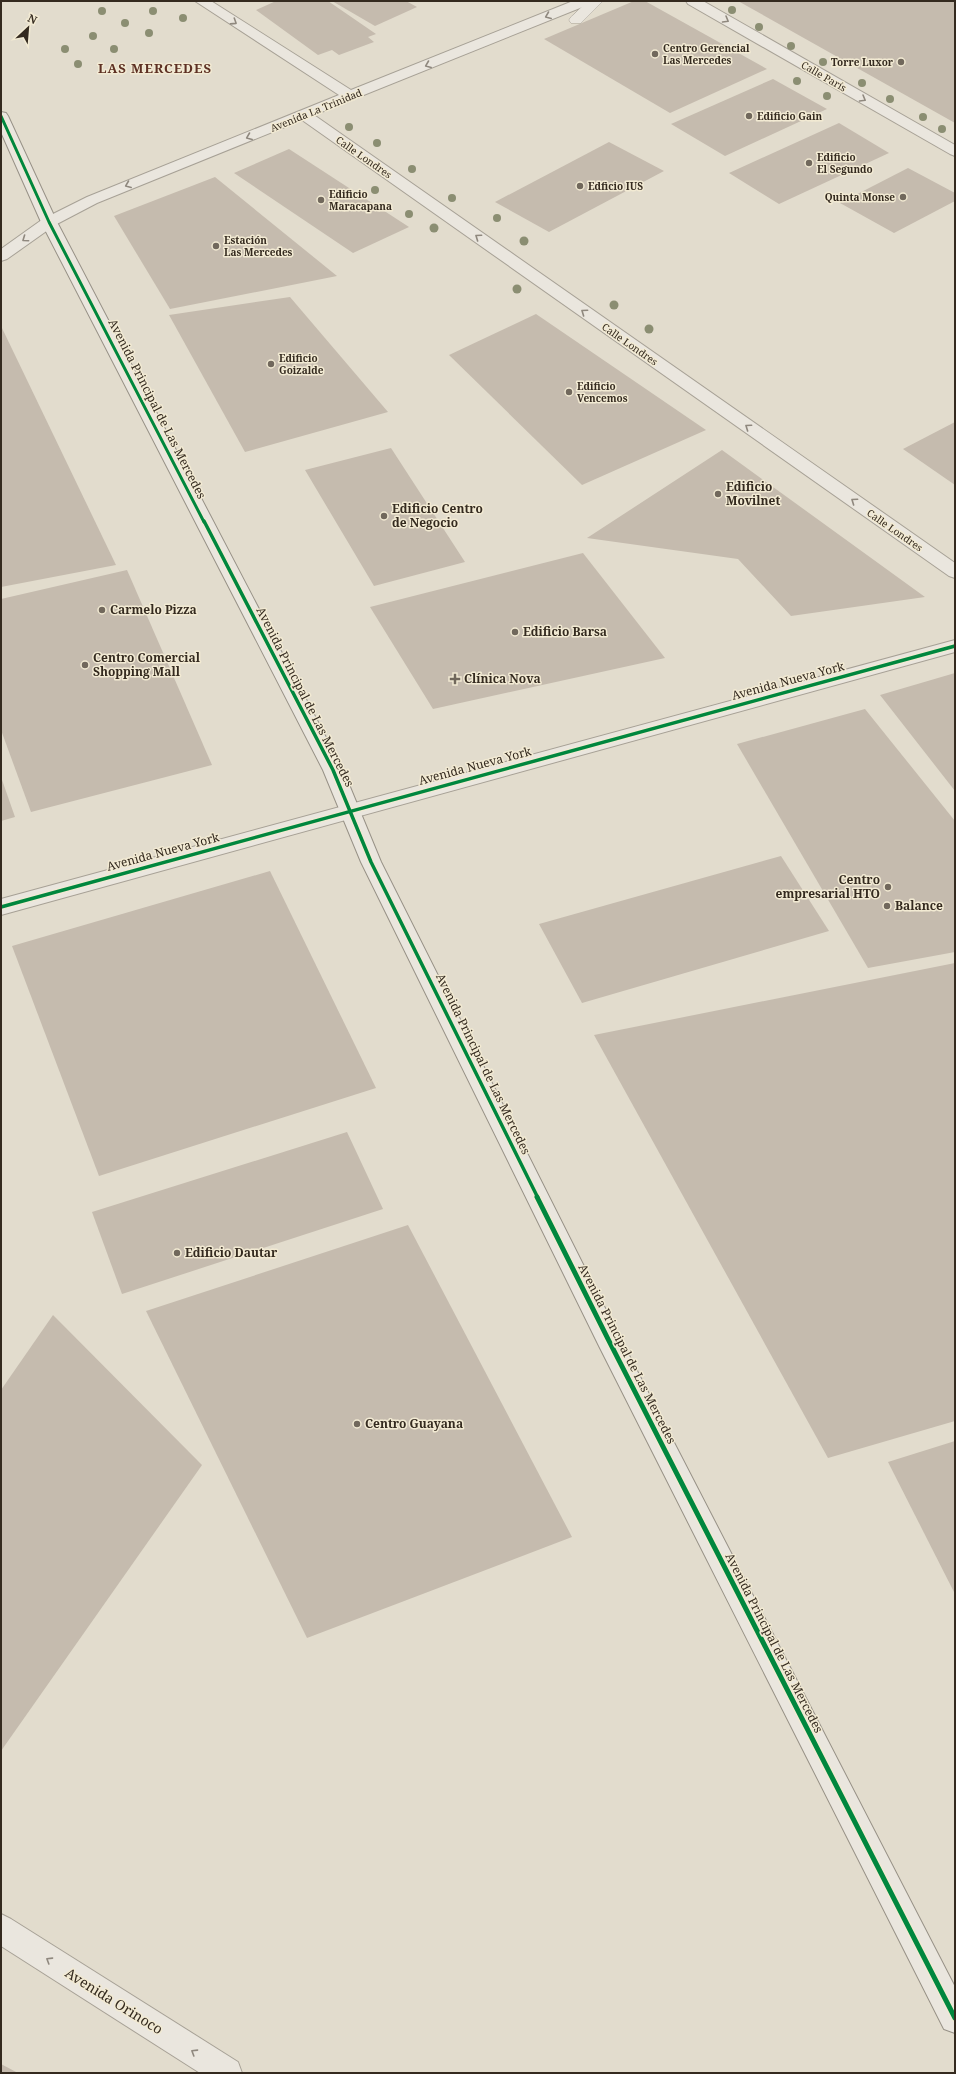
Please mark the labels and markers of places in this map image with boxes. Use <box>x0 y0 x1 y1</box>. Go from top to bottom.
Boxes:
place label: Centro Gerencial Las Mercedes <box>663 41 750 67</box>
marker: Centro Gerencial Las Mercedes <box>650 49 660 59</box>
place label: Torre Luxor <box>831 55 894 69</box>
marker: Torre Luxor <box>896 57 906 67</box>
place label: Edificio Gain <box>757 109 822 123</box>
marker: Edificio Gain <box>744 111 754 121</box>
place label: Edificio El Segundo <box>817 150 873 176</box>
marker: Edificio El Segundo <box>804 158 814 168</box>
place label: Edficio IUS <box>588 179 643 193</box>
marker: Edficio IUS <box>575 181 585 191</box>
place label: Edificio Maracapana <box>329 187 392 213</box>
place label: Quinta Monse <box>825 190 895 204</box>
marker: Quinta Monse <box>898 192 908 202</box>
marker: Edificio Maracapana <box>316 195 326 205</box>
place label: Estación Las Mercedes <box>224 233 293 259</box>
marker: Estación Las Mercedes <box>211 241 221 251</box>
place label: Edificio Goizalde <box>279 351 324 377</box>
marker: Edificio Goizalde <box>266 359 276 369</box>
place label: Edificio Vencemos <box>577 379 628 405</box>
marker: Edificio Vencemos <box>564 387 574 397</box>
place label: Edificio Movilnet <box>726 478 780 509</box>
marker: Edificio Movilnet <box>713 489 723 499</box>
place label: Edificio Centro de Negocio <box>392 500 483 531</box>
marker: Edificio Centro de Negocio <box>379 511 389 521</box>
place label: Carmelo Pizza <box>110 601 197 618</box>
marker: Carmelo Pizza <box>97 605 107 615</box>
place label: Edificio Barsa <box>523 623 607 640</box>
marker: Edificio Barsa <box>510 627 520 637</box>
place label: Centro Comercial Shopping Mall <box>93 649 201 680</box>
marker: Centro Comercial Shopping Mall <box>80 660 90 670</box>
place label: Clínica Nova <box>464 670 541 687</box>
marker: Clínica Nova <box>449 673 461 685</box>
place label: Centro empresarial HTO <box>776 871 880 902</box>
marker: Centro empresarial HTO <box>883 882 893 892</box>
place label: Balance <box>895 897 943 914</box>
marker: Balance <box>882 901 892 911</box>
place label: Edificio Dautar <box>185 1244 278 1261</box>
marker: Edificio Dautar <box>172 1248 182 1258</box>
place label: Centro Guayana <box>365 1415 463 1432</box>
marker: Centro Guayana <box>352 1419 362 1429</box>

